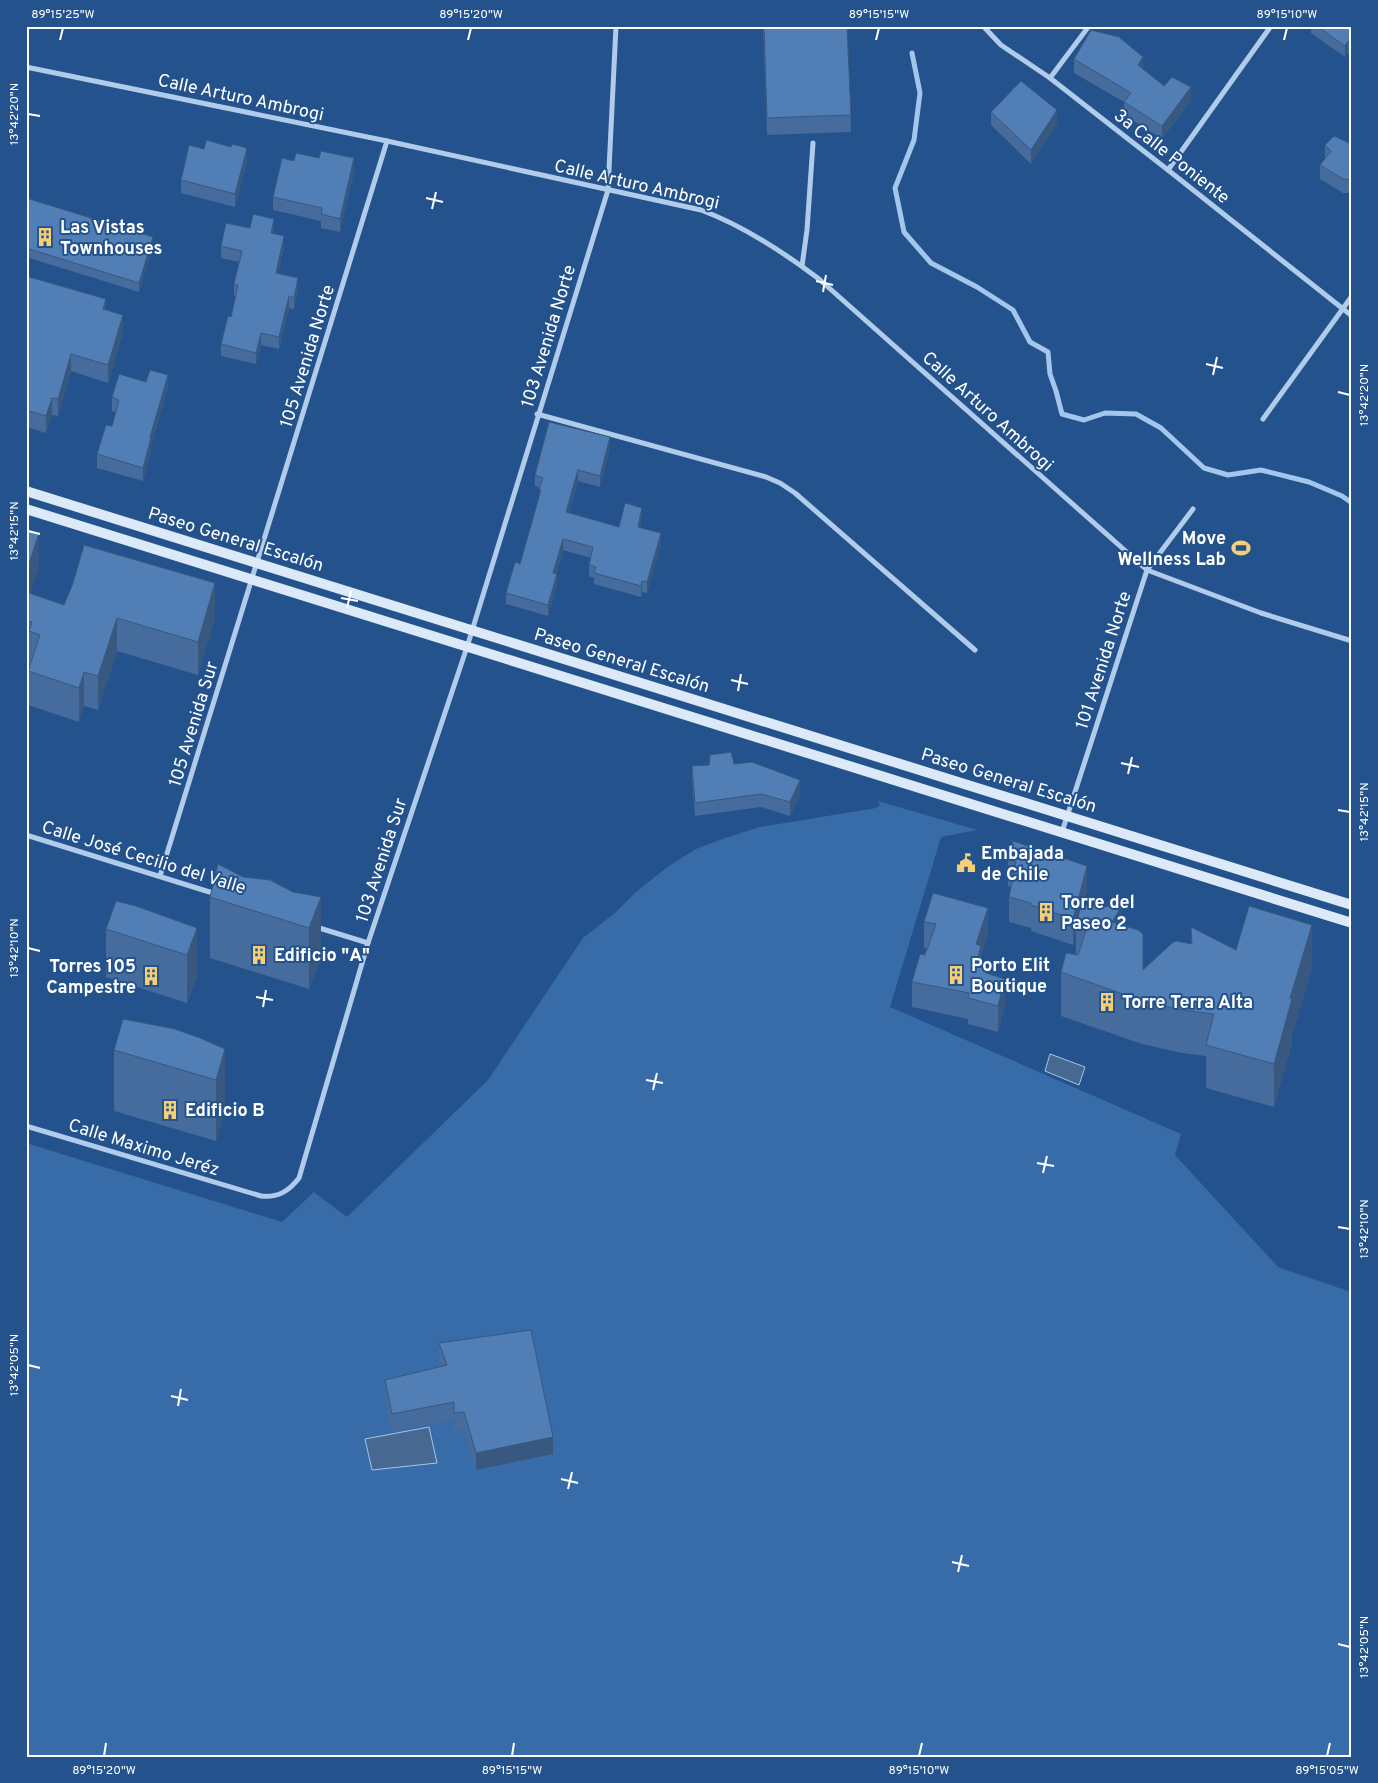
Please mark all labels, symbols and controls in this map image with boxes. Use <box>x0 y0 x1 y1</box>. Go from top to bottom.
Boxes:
text: 89°15'25"W <box>31 7 95 23</box>
text: 89°15'20"W <box>439 7 503 23</box>
text: 89°15'15"W <box>849 7 909 23</box>
text: 89°15'10"W <box>1257 7 1317 23</box>
street label: Calle Arturo Ambrogi <box>156 70 326 127</box>
text: 13°42'20"N <box>7 83 23 145</box>
street label: 3a Calle Poniente <box>1108 105 1234 210</box>
street label: Calle Arturo Ambrogi <box>552 155 722 216</box>
place label: Las Vistas Townhouses <box>60 217 162 261</box>
building icon: Las Vistas Townhouses <box>34 226 56 248</box>
street label: 103 Avenida Norte <box>517 262 582 410</box>
street label: 105 Avenida Norte <box>276 282 341 431</box>
street label: Calle Arturo Ambrogi <box>916 347 1058 477</box>
text: 13°42'20"N <box>1357 364 1373 426</box>
text: 13°42'15"N <box>7 501 23 561</box>
street label: Paseo General Escalón <box>145 503 326 578</box>
place label: Move Wellness Lab <box>1118 528 1226 572</box>
sports icon: Move Wellness Lab <box>1230 537 1252 559</box>
street label: 101 Avenida Norte <box>1071 589 1138 732</box>
street label: Paseo General Escalón <box>531 624 712 699</box>
street label: 105 Avenida Sur <box>164 659 224 790</box>
street label: Paseo General Escalón <box>918 744 1099 819</box>
text: 13°42'15"N <box>1357 782 1373 842</box>
street label: 103 Avenida Sur <box>351 795 413 926</box>
street label: Calle José Cecilio del Valle <box>39 816 248 900</box>
place label: Embajada de Chile <box>981 843 1064 887</box>
public building icon: Embajada de Chile <box>955 852 977 874</box>
place label: Torre del Paseo 2 <box>1061 892 1135 936</box>
building icon: Torre del Paseo 2 <box>1035 901 1057 923</box>
text: 13°42'10"N <box>7 918 23 978</box>
building icon: Edificio "A" <box>248 944 270 966</box>
place label: Edificio "A" <box>274 945 370 968</box>
place label: Porto Elit Boutique <box>971 955 1050 999</box>
place label: Torres 105 Campestre <box>46 956 136 1000</box>
building icon: Porto Elit Boutique <box>945 964 967 986</box>
building icon: Torres 105 Campestre <box>140 965 162 987</box>
building icon: Torre Terra Alta <box>1096 991 1118 1013</box>
place label: Torre Terra Alta <box>1122 992 1253 1015</box>
building icon: Edificio B <box>159 1099 181 1121</box>
place label: Edificio B <box>185 1100 265 1123</box>
street label: Calle Maximo Jeréz <box>65 1115 222 1182</box>
text: 13°42'10"N <box>1357 1199 1373 1259</box>
text: 13°42'05"N <box>7 1334 23 1396</box>
text: 13°42'05"N <box>1357 1616 1373 1678</box>
text: 89°15'20"W <box>72 1763 136 1779</box>
text: 89°15'15"W <box>482 1763 542 1779</box>
text: 89°15'10"W <box>889 1763 949 1779</box>
text: 89°15'05"W <box>1295 1763 1359 1779</box>

